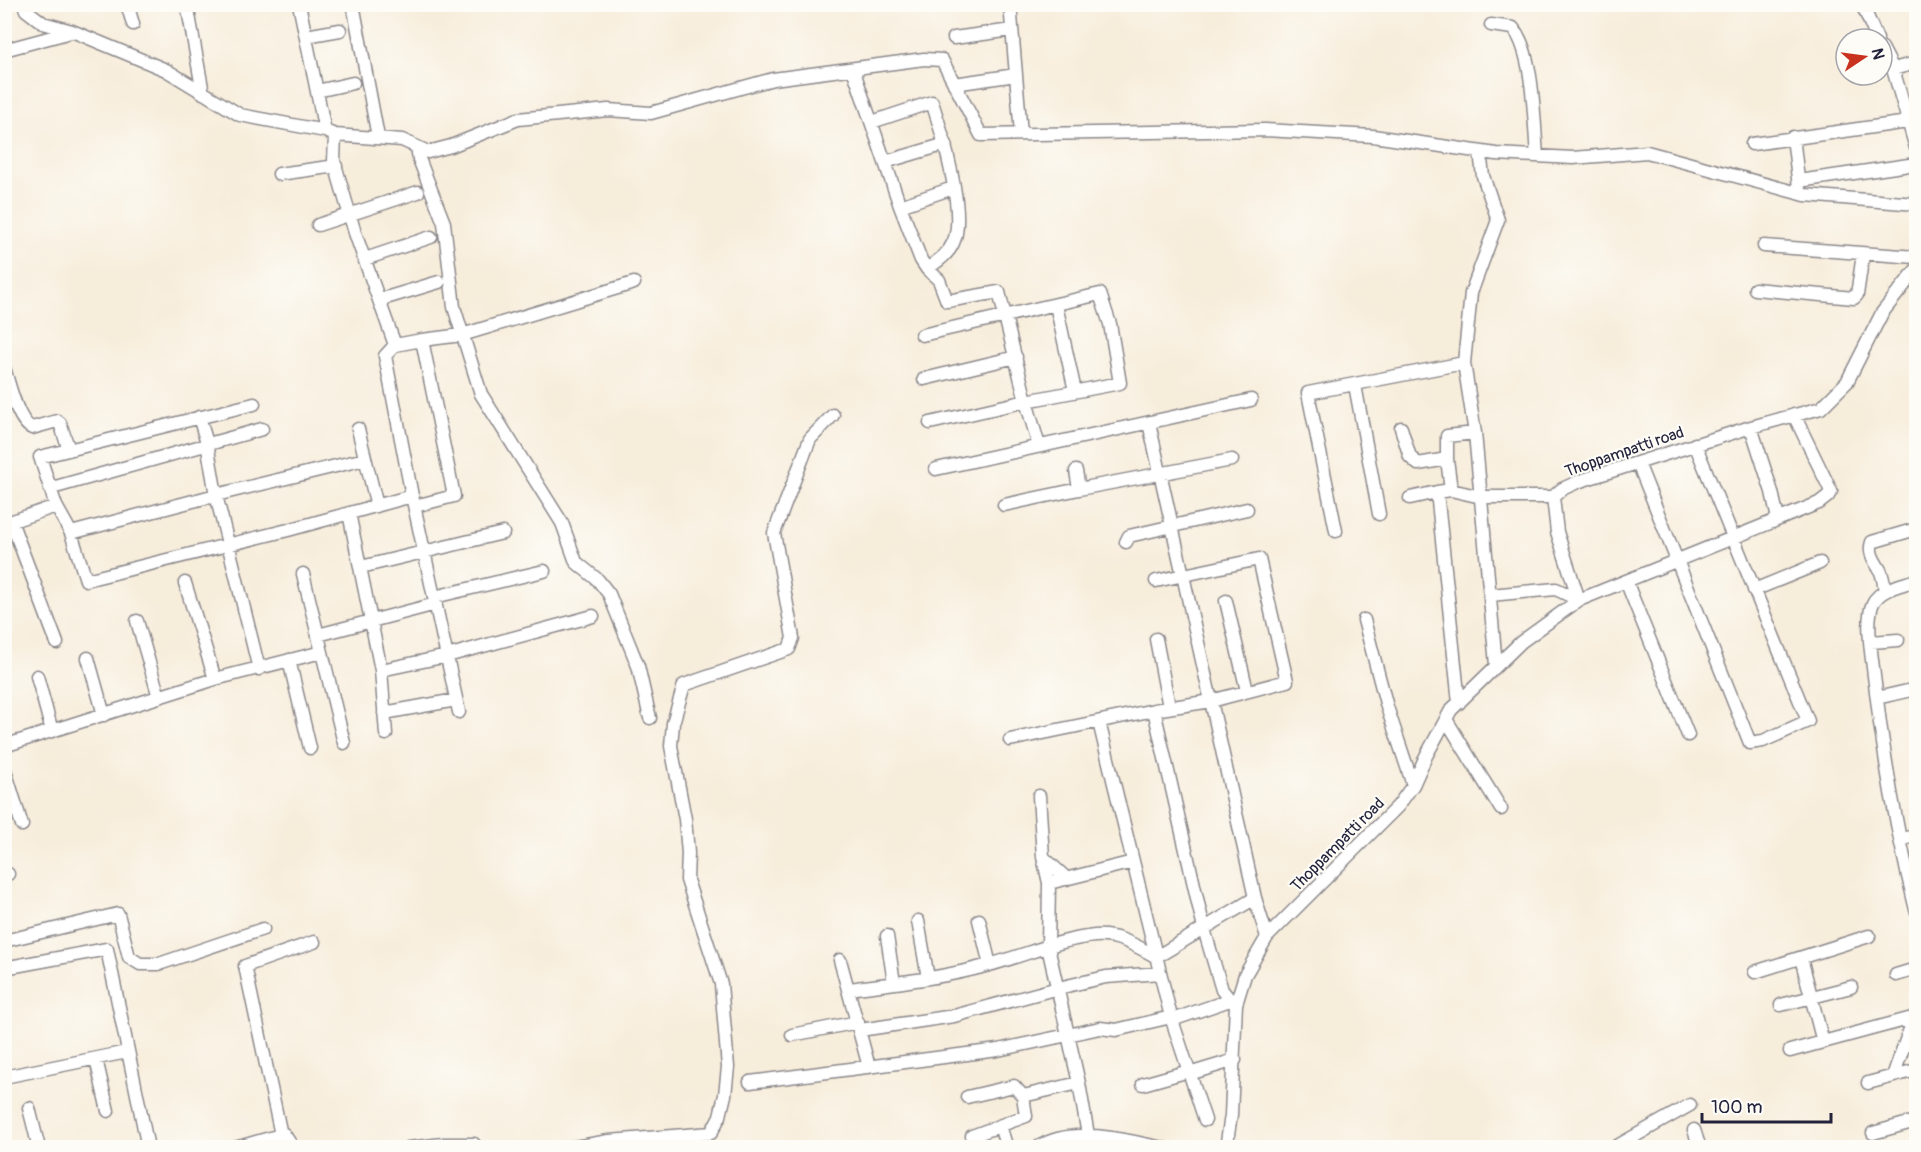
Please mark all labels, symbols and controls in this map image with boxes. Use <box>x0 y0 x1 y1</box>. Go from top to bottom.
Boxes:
north arrow <box>1834 27 1894 87</box>
text: N <box>1867 46 1889 62</box>
street label: Thoppampatti road <box>1562 422 1687 482</box>
street label: Thoppampatti road <box>1286 793 1389 896</box>
scale bar <box>1702 1086 1831 1124</box>
text: 100 m <box>1711 1096 1763 1119</box>

